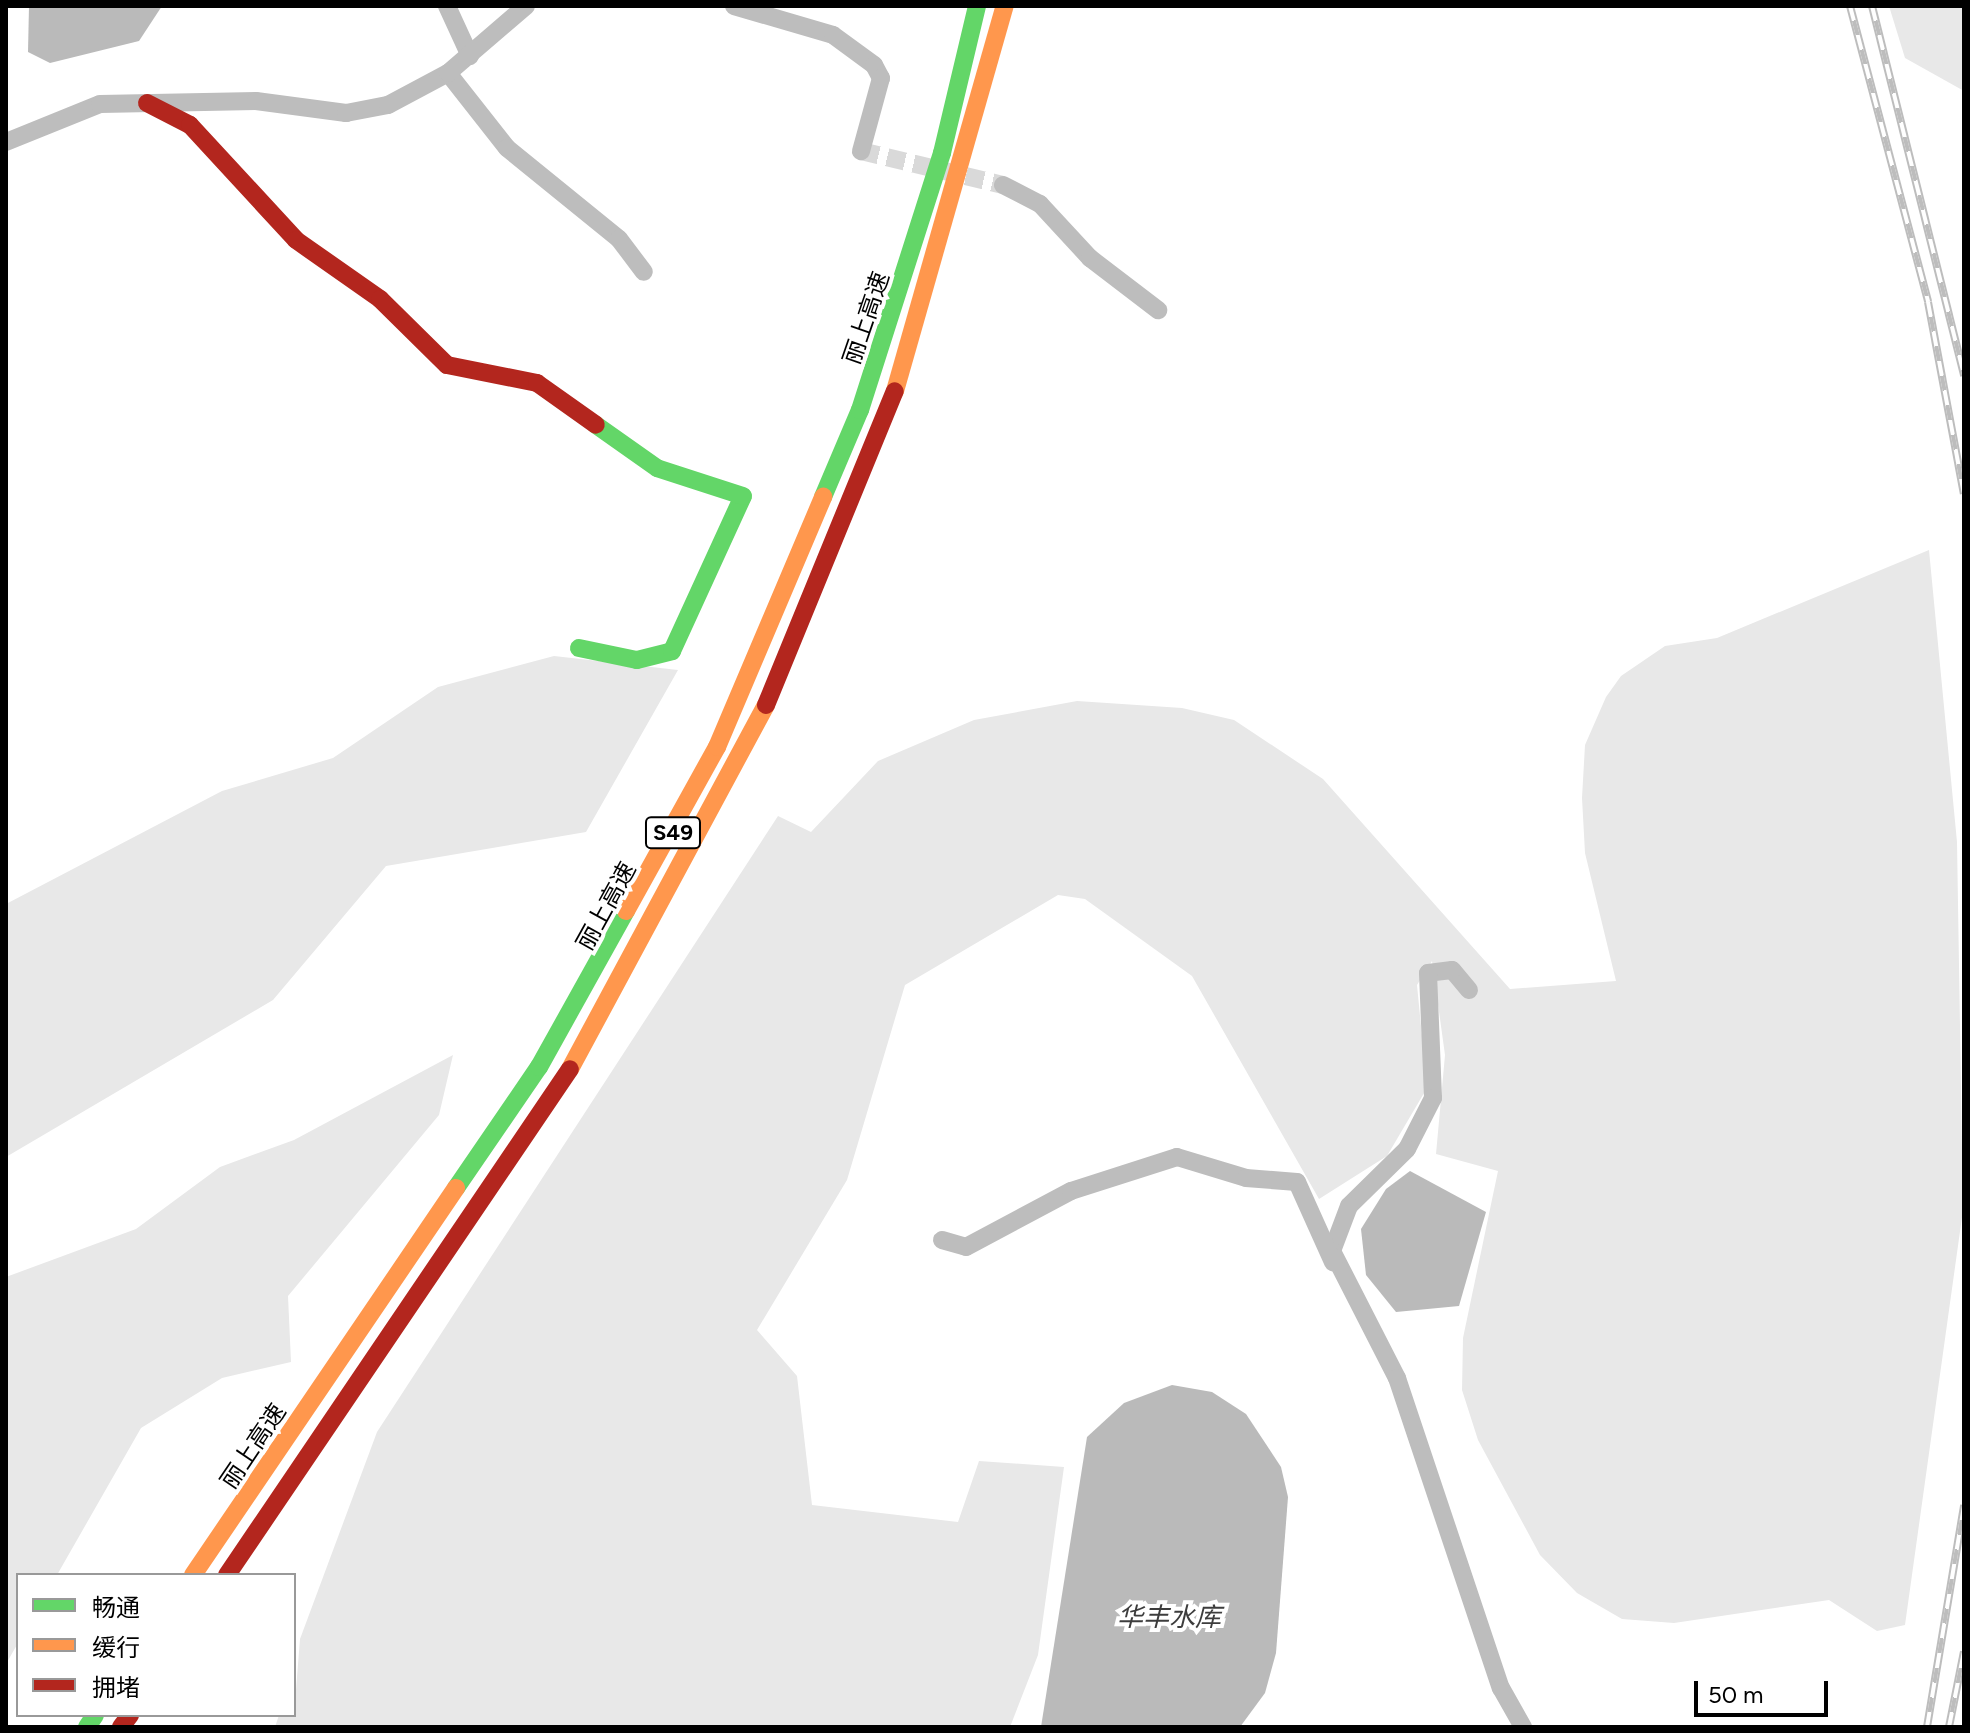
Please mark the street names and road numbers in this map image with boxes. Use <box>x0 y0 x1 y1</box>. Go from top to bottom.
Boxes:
street label: 丽上高速 <box>837 268 895 368</box>
road number: S49 <box>643 815 703 851</box>
street label: 丽上高速 <box>570 857 642 955</box>
street label: 丽上高速 <box>214 1398 292 1494</box>

